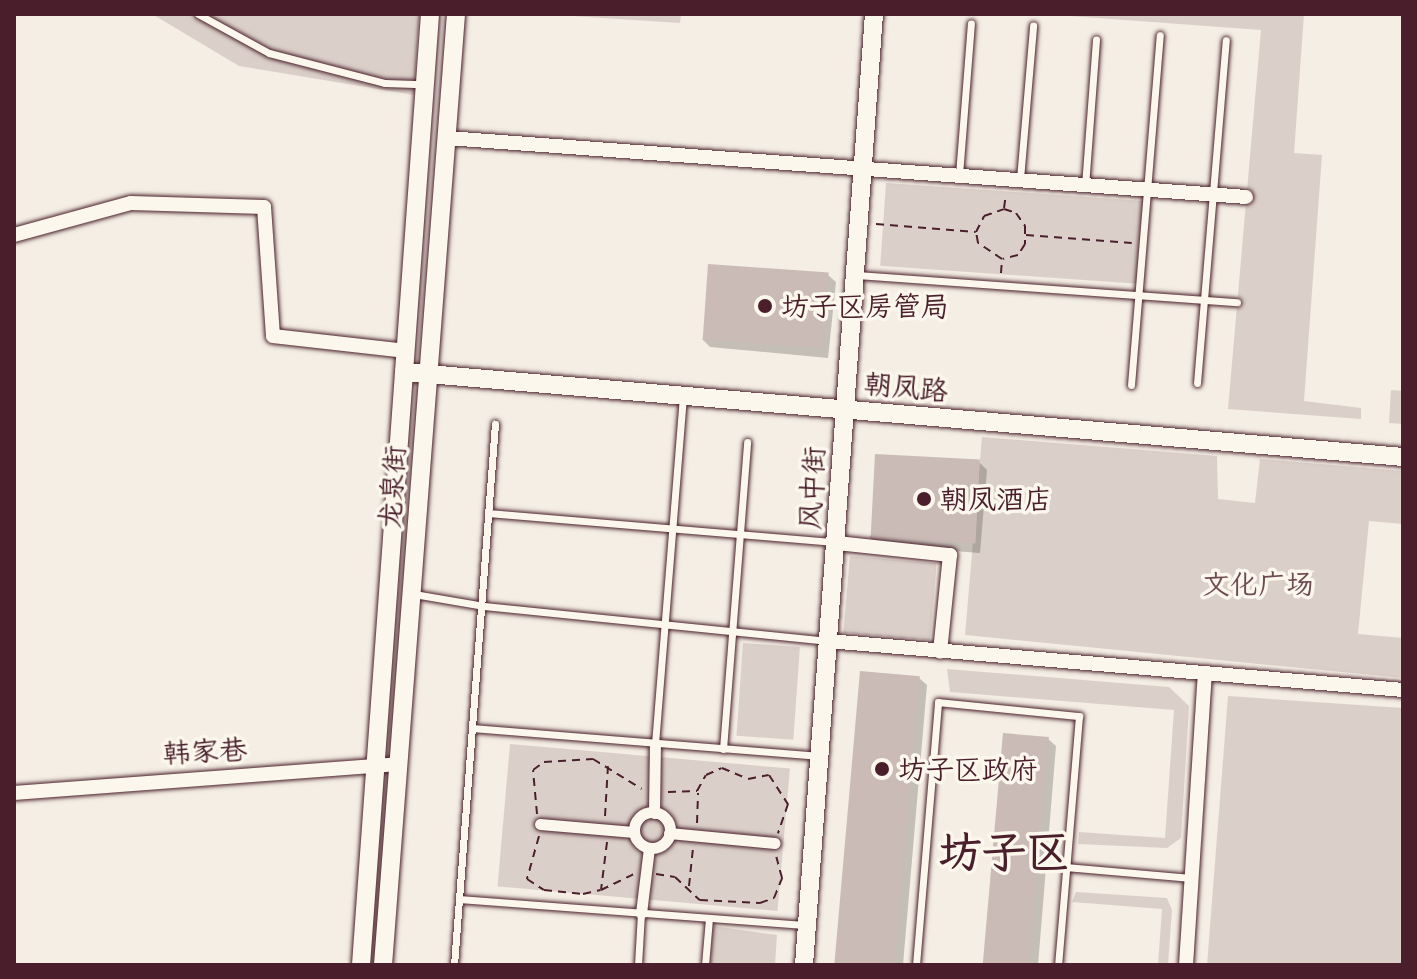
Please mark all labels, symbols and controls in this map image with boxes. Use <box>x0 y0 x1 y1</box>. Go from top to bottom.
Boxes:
place label: 坊子区房管局 <box>781 289 949 323</box>
marker: 坊子区房管局 <box>756 297 774 315</box>
street label: 朝凤路 <box>863 367 949 407</box>
street label: 龙泉街 <box>372 444 412 530</box>
street label: 风中街 <box>793 445 831 531</box>
place label: 朝凤酒店 <box>940 482 1052 516</box>
marker: 朝凤酒店 <box>915 490 933 508</box>
park label: 文化广场 <box>1202 567 1314 601</box>
street label: 韩家巷 <box>162 732 248 770</box>
place label: 坊子区政府 <box>898 752 1038 786</box>
marker: 坊子区政府 <box>873 760 891 778</box>
district label: 坊子区 <box>938 825 1070 877</box>

